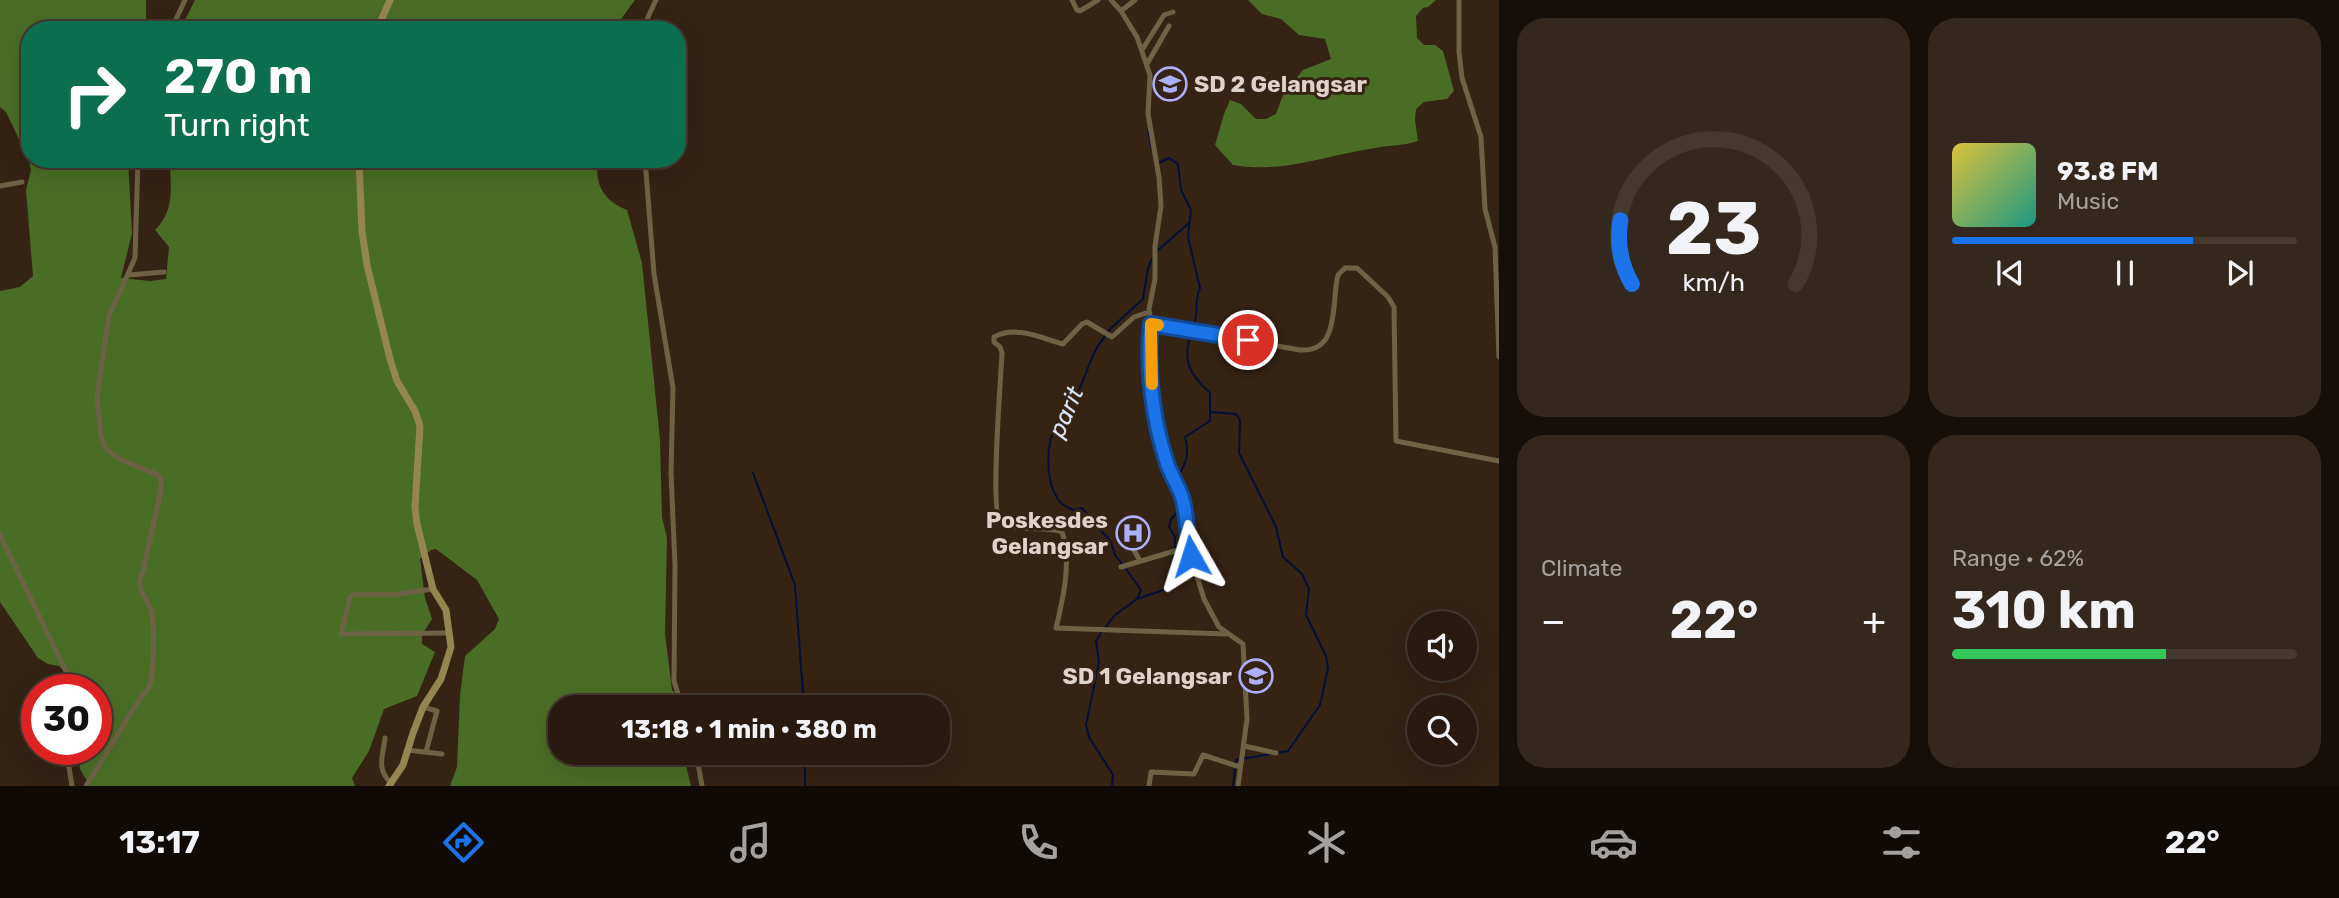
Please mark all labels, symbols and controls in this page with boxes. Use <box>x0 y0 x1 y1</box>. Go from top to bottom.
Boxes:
text: 270 m <box>164 47 313 105</box>
icon: right <box>49 49 140 140</box>
school or university icon: SD 2 Gelangsar <box>1151 65 1189 103</box>
place label: SD 2 Gelangsar <box>1194 70 1367 98</box>
text: Turn right <box>164 106 309 144</box>
text: 93.8 FM <box>2057 156 2159 187</box>
text: 23 <box>1666 186 1761 272</box>
text: Music <box>2057 187 2119 215</box>
icon: previous <box>1991 254 2029 292</box>
icon: pause <box>2106 254 2144 292</box>
icon: next <box>2221 254 2259 292</box>
text: km/h <box>1682 268 1745 297</box>
pin <box>1218 310 1278 370</box>
icon: arrive <box>1229 321 1267 359</box>
water label: parit <box>1042 382 1090 443</box>
place label: Poskesdes Gelangsar <box>986 506 1109 560</box>
hospital icon: Poskesdes Gelangsar <box>1114 514 1152 552</box>
position arrow <box>1154 519 1228 593</box>
text: Range · 62% <box>1952 544 2084 572</box>
text: Climate <box>1541 554 1622 582</box>
text: 310 km <box>1952 579 2136 641</box>
text: 22° <box>1670 589 1759 651</box>
text: − <box>1541 598 1566 644</box>
text: + <box>1862 598 1886 644</box>
map controls <box>1407 611 1477 765</box>
button: sound <box>1407 611 1477 681</box>
school or university icon: SD 1 Gelangsar <box>1237 657 1275 695</box>
place label: SD 1 Gelangsar <box>1063 662 1233 690</box>
speed limit sign: 30 <box>21 674 112 765</box>
button: search <box>1407 695 1477 765</box>
text: 13:18 · 1 min · 380 m <box>621 714 877 745</box>
icon: directions <box>439 818 488 867</box>
icon: music <box>726 818 775 867</box>
icon: phone <box>1014 818 1063 867</box>
icon: climate <box>1302 818 1351 867</box>
icon: car <box>1589 818 1638 867</box>
icon: filters <box>1877 818 1926 867</box>
text: 13:17 <box>119 823 200 861</box>
text: 22° <box>2165 823 2220 861</box>

